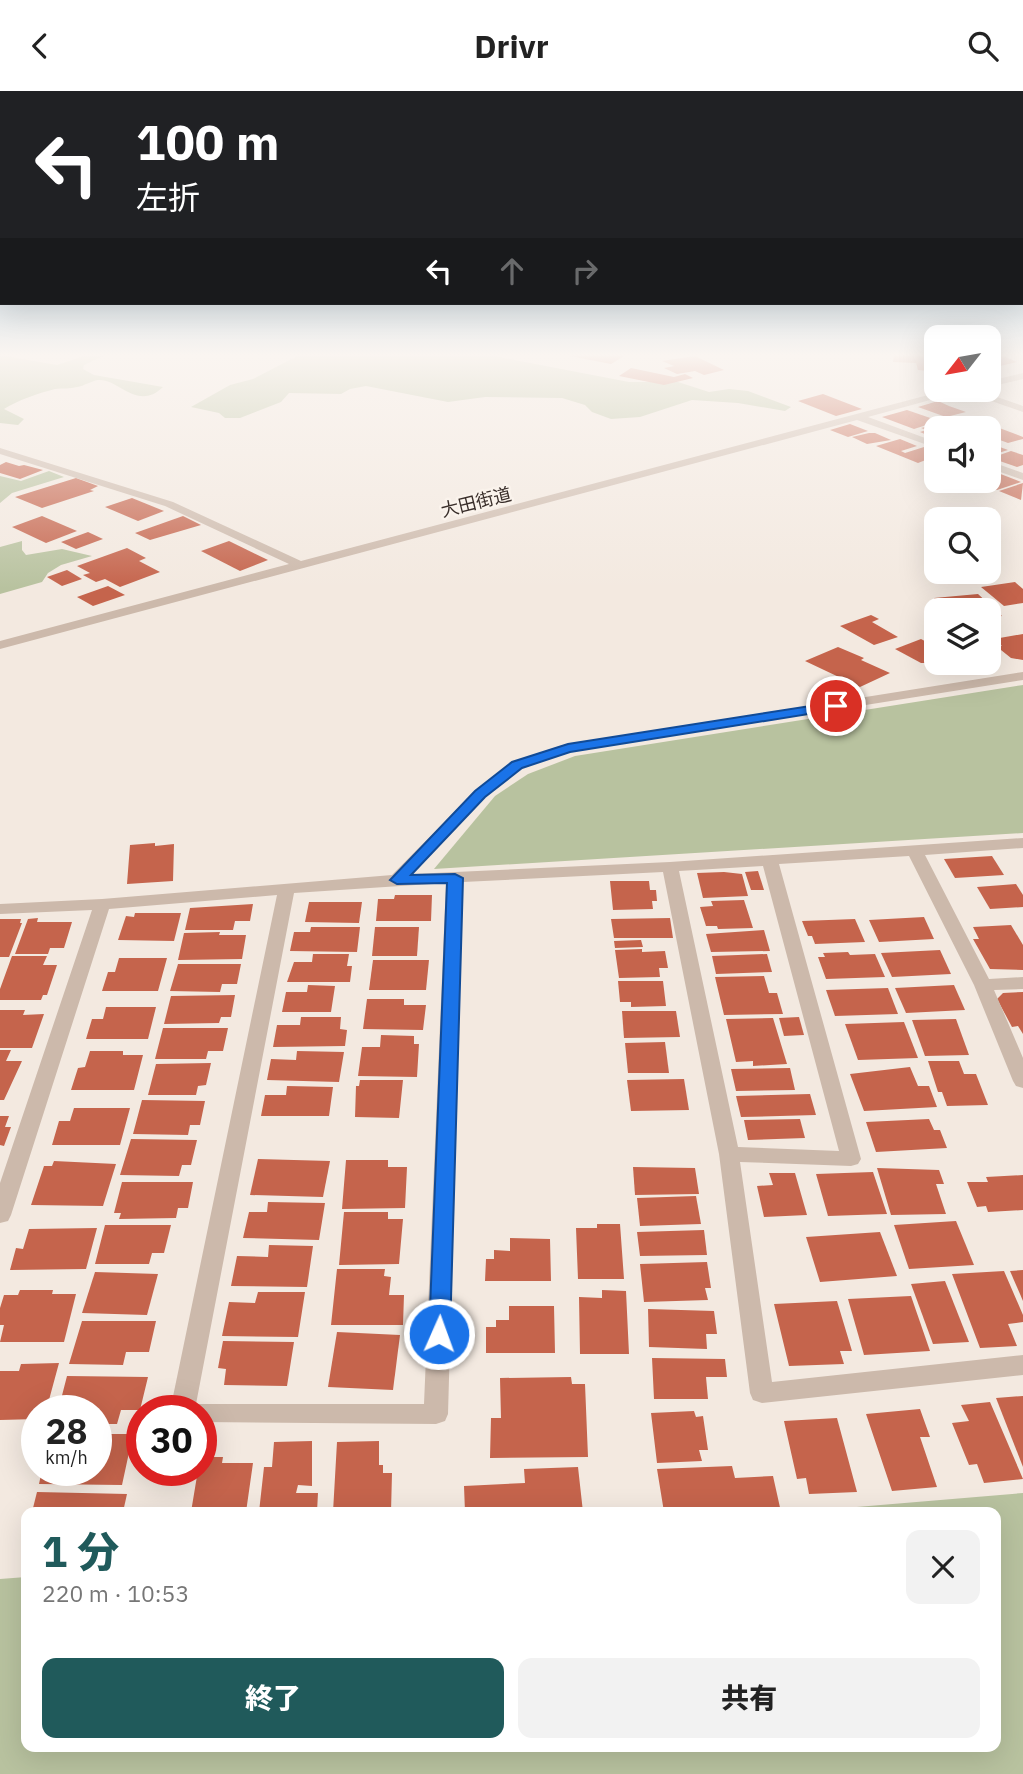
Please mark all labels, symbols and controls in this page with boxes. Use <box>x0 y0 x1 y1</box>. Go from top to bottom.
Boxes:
text: Drivr <box>474 25 549 67</box>
icon: back <box>21 27 59 65</box>
icon: search <box>964 27 1002 65</box>
text: 100 m <box>136 110 280 173</box>
icon: left <box>21 119 112 210</box>
text: 左折 <box>136 176 200 218</box>
icon: left <box>420 252 458 290</box>
icon: ahead <box>493 252 531 290</box>
icon: right <box>566 252 604 290</box>
north arrow <box>924 325 1001 403</box>
map controls <box>924 325 1001 675</box>
button: sound <box>924 416 1001 493</box>
street label: 大田街道 <box>438 482 514 522</box>
button: search <box>924 507 1001 584</box>
button: layers <box>924 598 1001 675</box>
pin <box>806 676 866 736</box>
icon: arrive <box>817 687 855 725</box>
position arrow <box>402 1297 476 1371</box>
speed limit sign: 30 <box>126 1395 217 1486</box>
text: 28 <box>45 1408 88 1454</box>
text: km/h <box>45 1446 88 1469</box>
text: 1 分 <box>42 1524 119 1579</box>
button: close <box>906 1530 980 1604</box>
text: 220 m · 10:53 <box>42 1578 189 1608</box>
button: 終了 <box>42 1658 504 1738</box>
button: 共有 <box>518 1658 980 1738</box>

